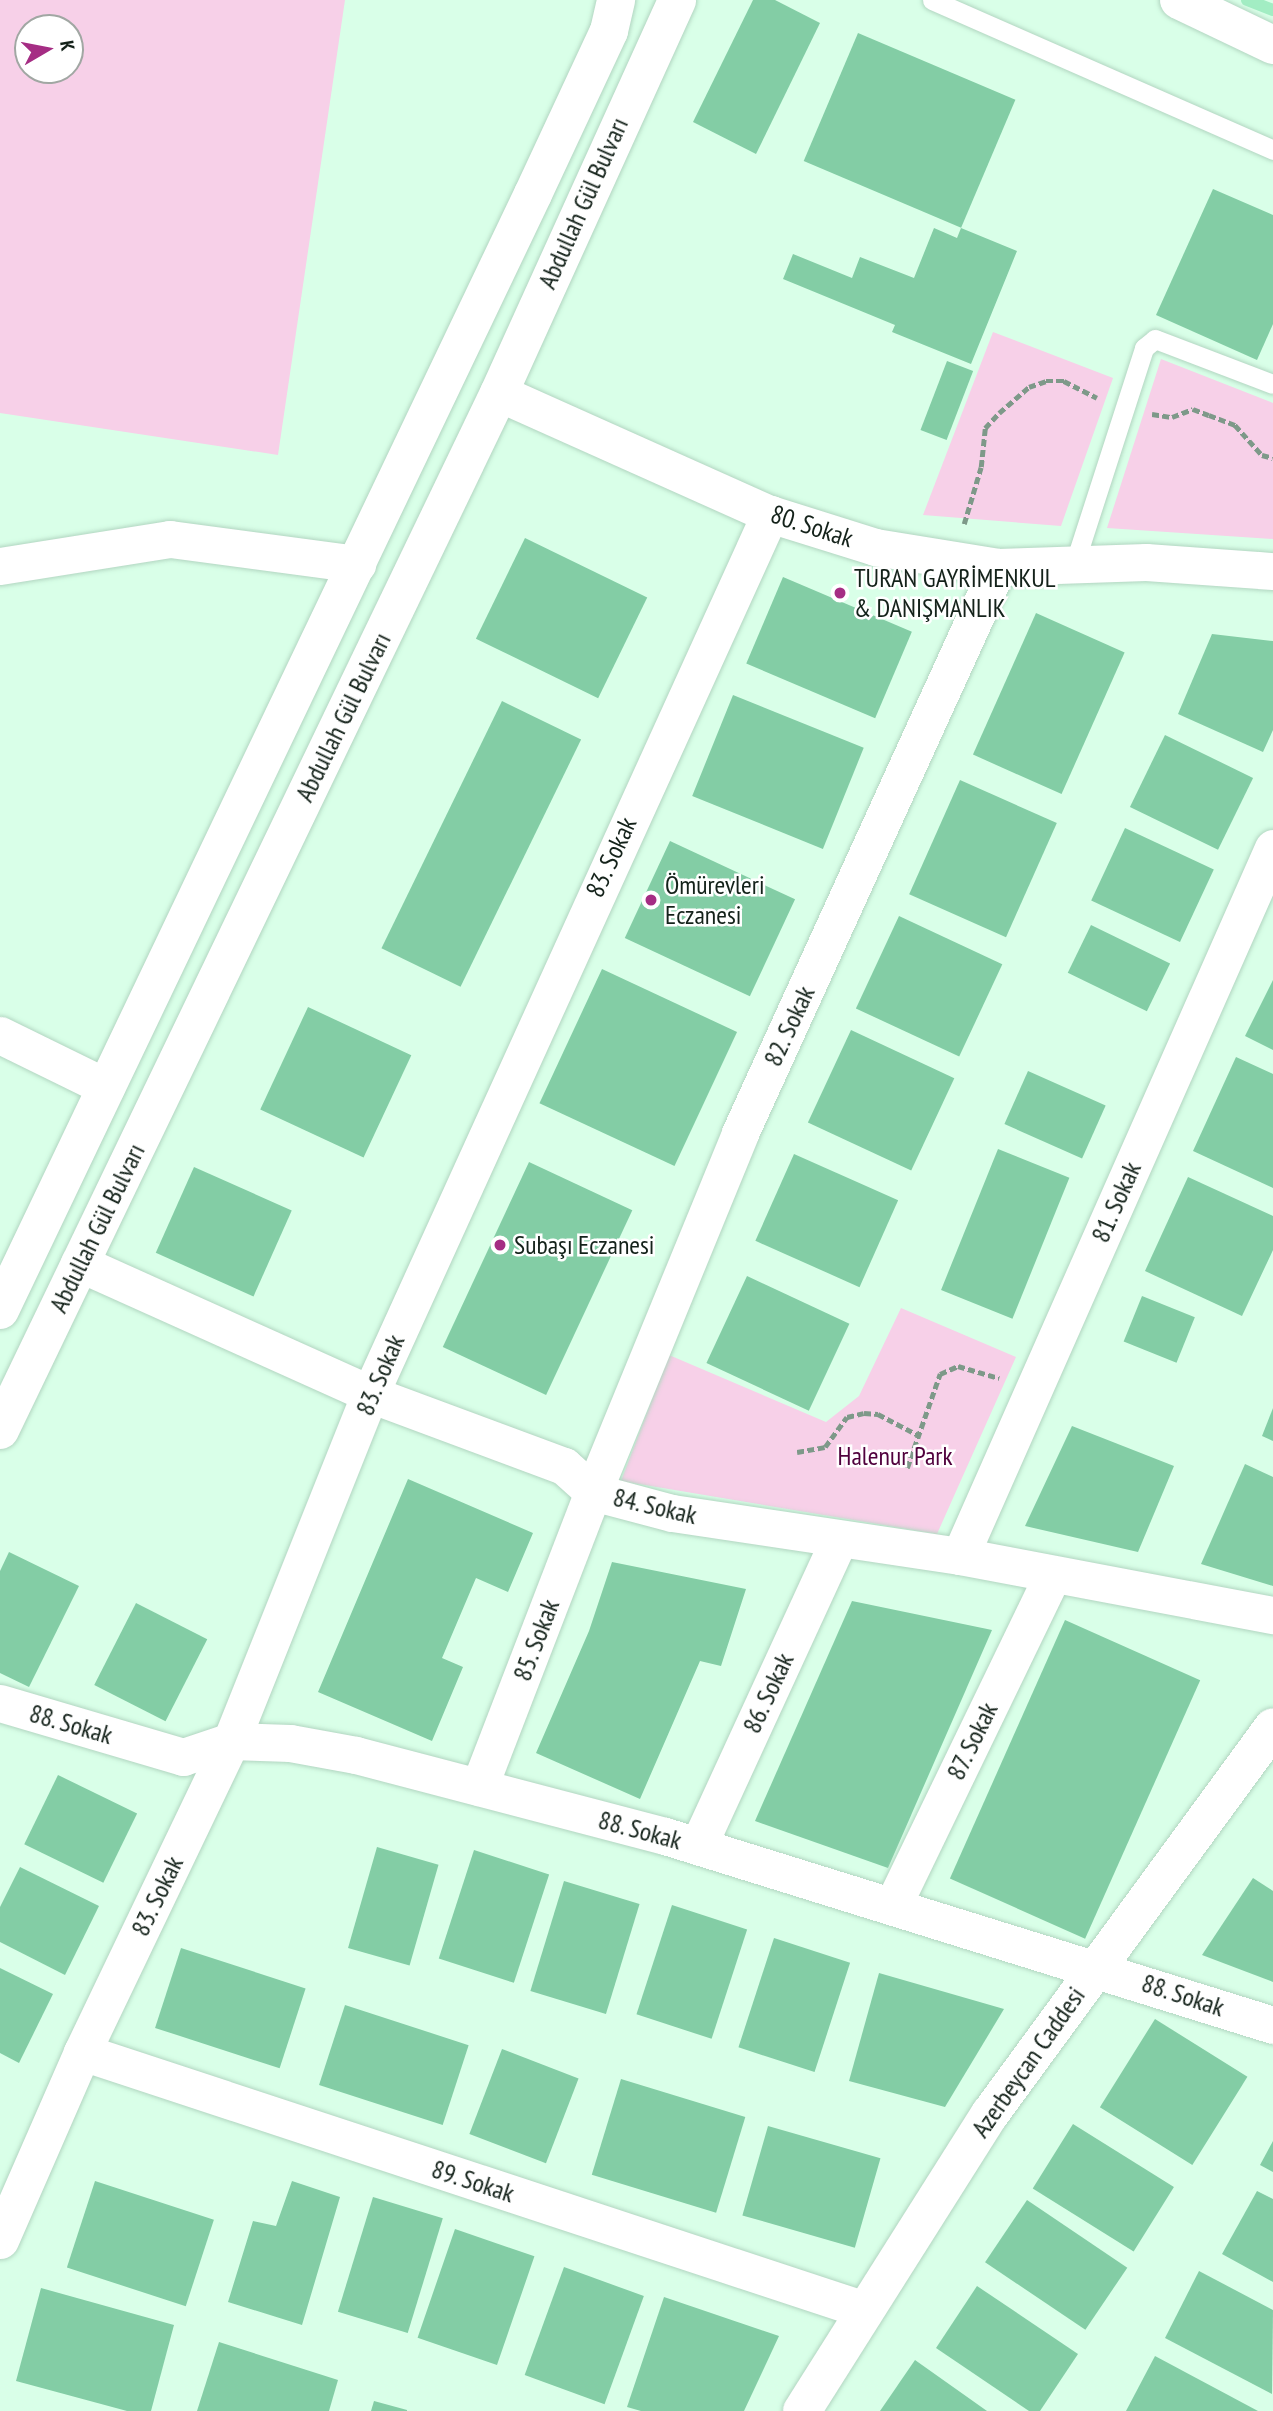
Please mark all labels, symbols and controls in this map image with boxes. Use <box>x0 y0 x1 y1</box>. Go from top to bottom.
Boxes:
north arrow <box>14 14 84 84</box>
text: K <box>55 39 80 53</box>
street label: Abdullah Gül Bulvarı <box>531 113 635 293</box>
street label: 80. Sokak <box>766 498 858 554</box>
place label: TURAN GAYRİMENKUL & DANIŞMANLIK <box>854 562 1056 624</box>
marker: TURAN GAYRİMENKUL & DANIŞMANLIK <box>832 585 848 601</box>
street label: Abdullah Gül Bulvarı <box>289 627 397 807</box>
street label: 83. Sokak <box>579 811 643 903</box>
place label: Ömürevleri Eczanesi <box>665 869 765 931</box>
marker: Ömürevleri Eczanesi <box>643 892 659 908</box>
street label: 82. Sokak <box>757 980 821 1072</box>
street label: Abdullah Gül Bulvarı <box>43 1138 151 1318</box>
street label: 81. Sokak <box>1084 1156 1148 1248</box>
place label: Subaşı Eczanesi <box>514 1229 654 1261</box>
marker: Subaşı Eczanesi <box>492 1237 508 1253</box>
street label: 83. Sokak <box>349 1329 411 1421</box>
park label: Halenur Park <box>837 1440 953 1472</box>
street label: 84. Sokak <box>609 1481 701 1531</box>
street label: 85. Sokak <box>506 1594 566 1686</box>
street label: 86. Sokak <box>736 1647 800 1739</box>
street label: 87. Sokak <box>940 1696 1004 1786</box>
street label: 88. Sokak <box>25 1697 117 1751</box>
street label: 88. Sokak <box>594 1804 686 1856</box>
street label: 83. Sokak <box>124 1850 190 1942</box>
street label: 88. Sokak <box>1137 1967 1229 2023</box>
street label: Azerbeycan Caddesi <box>965 1981 1091 2143</box>
street label: 89. Sokak <box>427 2153 519 2209</box>

